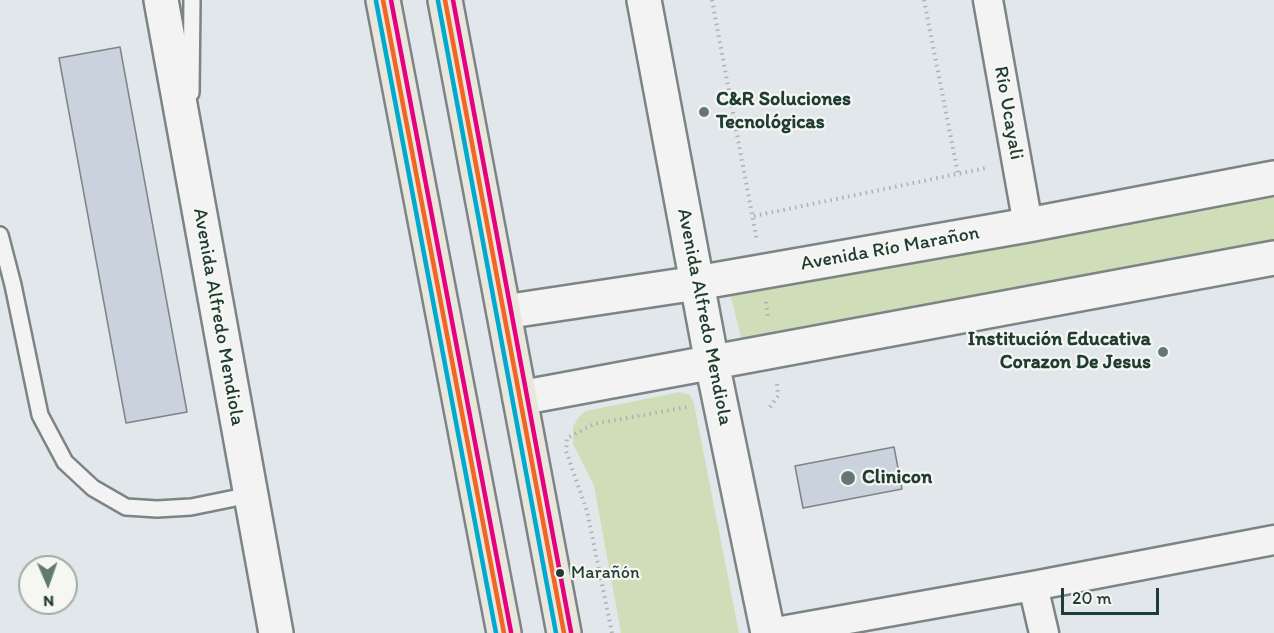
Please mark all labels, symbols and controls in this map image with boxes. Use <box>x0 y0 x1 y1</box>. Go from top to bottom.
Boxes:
street label: Río Ucayali <box>988 64 1028 162</box>
place label: C&R Soluciones Tecnológicas <box>716 88 851 135</box>
marker: C&R Soluciones Tecnológicas <box>697 105 711 119</box>
street label: Avenida Alfredo Mendiola <box>187 206 249 428</box>
street label: Avenida Alfredo Mendiola <box>671 206 737 428</box>
street label: Avenida Río Marañon <box>799 221 981 277</box>
place label: Institución Educativa Corazon De Jesus <box>968 328 1151 375</box>
marker: Institución Educativa Corazon De Jesus <box>1156 345 1170 359</box>
place label: Clinicon <box>862 466 932 490</box>
marker: Clinicon <box>839 469 857 487</box>
north arrow <box>18 555 78 615</box>
place label: Marañón <box>571 562 640 584</box>
marker: Marañón <box>554 567 566 579</box>
scale bar <box>1064 576 1162 614</box>
text: 20 m <box>1072 587 1112 609</box>
text: N <box>43 592 54 611</box>

